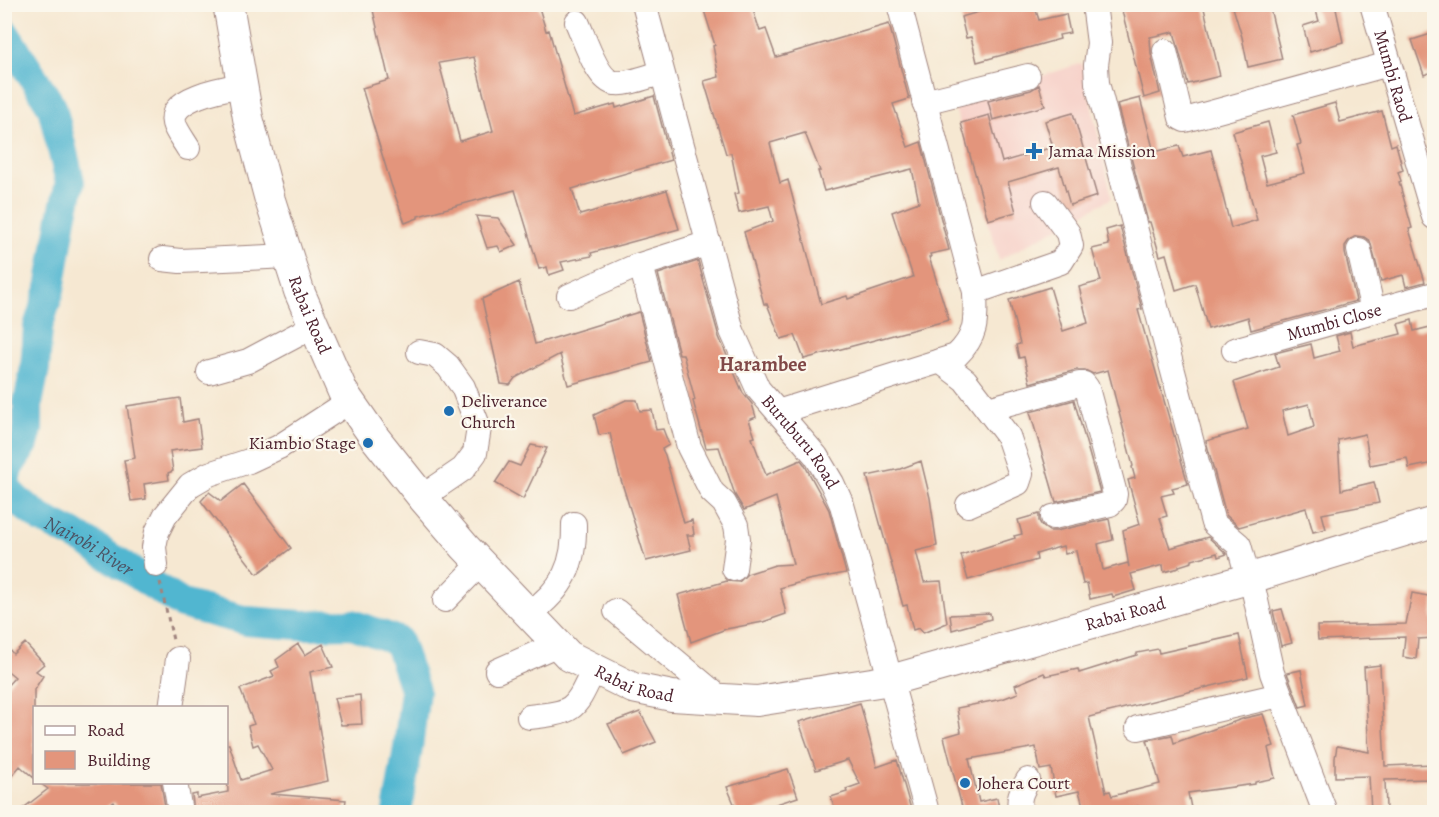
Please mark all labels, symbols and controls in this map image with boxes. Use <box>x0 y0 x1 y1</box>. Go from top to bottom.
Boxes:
street label: Mumbi Raod <box>1368 27 1418 125</box>
place label: Jamaa Mission <box>1048 139 1156 163</box>
marker: Jamaa Mission <box>1025 142 1043 160</box>
street label: Rabai Road <box>283 273 337 358</box>
street label: Mumbi Close <box>1284 297 1384 347</box>
district label: Harambee <box>719 351 807 378</box>
place label: Deliverance Church <box>461 389 547 434</box>
street label: Buruburu Road <box>756 389 845 493</box>
marker: Deliverance Church <box>442 404 456 418</box>
place label: Kiambio Stage <box>249 431 356 455</box>
marker: Kiambio Stage <box>361 436 375 450</box>
water label: Nairobi River <box>40 509 140 583</box>
street label: Rabai Road <box>1082 591 1169 636</box>
street label: Rabai Road <box>591 659 676 708</box>
legend <box>33 706 228 784</box>
text: Road <box>87 718 125 742</box>
text: Building <box>87 748 151 772</box>
place label: Johera Court <box>977 771 1070 795</box>
marker: Johera Court <box>958 776 972 790</box>

